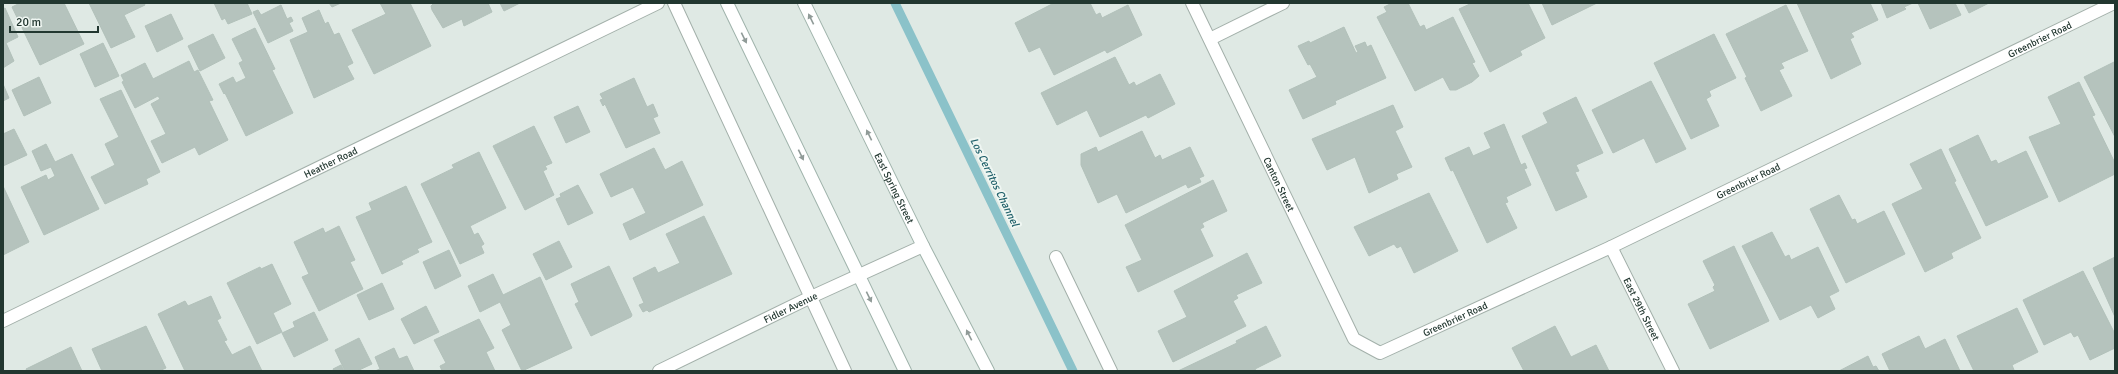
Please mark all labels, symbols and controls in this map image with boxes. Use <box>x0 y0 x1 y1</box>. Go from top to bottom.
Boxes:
scale bar <box>10 8 98 34</box>
one-way arrow <box>808 13 815 24</box>
text: 20 m <box>16 15 41 30</box>
street label: Greenbrier Road <box>2006 19 2074 61</box>
one-way arrow <box>741 32 747 44</box>
one-way arrow <box>866 129 872 141</box>
water label: Los Cerritos Channel <box>967 136 1022 229</box>
street label: Heather Road <box>302 145 360 181</box>
one-way arrow <box>798 149 804 161</box>
street label: East Spring Street <box>871 151 916 226</box>
street label: Canton Street <box>1260 155 1297 214</box>
street label: Greenbrier Road <box>1715 161 1782 202</box>
street label: East 29th Street <box>1620 276 1662 343</box>
street label: Fidler Avenue <box>762 290 819 326</box>
one-way arrow <box>866 292 872 303</box>
street label: Greenbrier Road <box>1421 300 1490 339</box>
one-way arrow <box>966 329 972 341</box>

